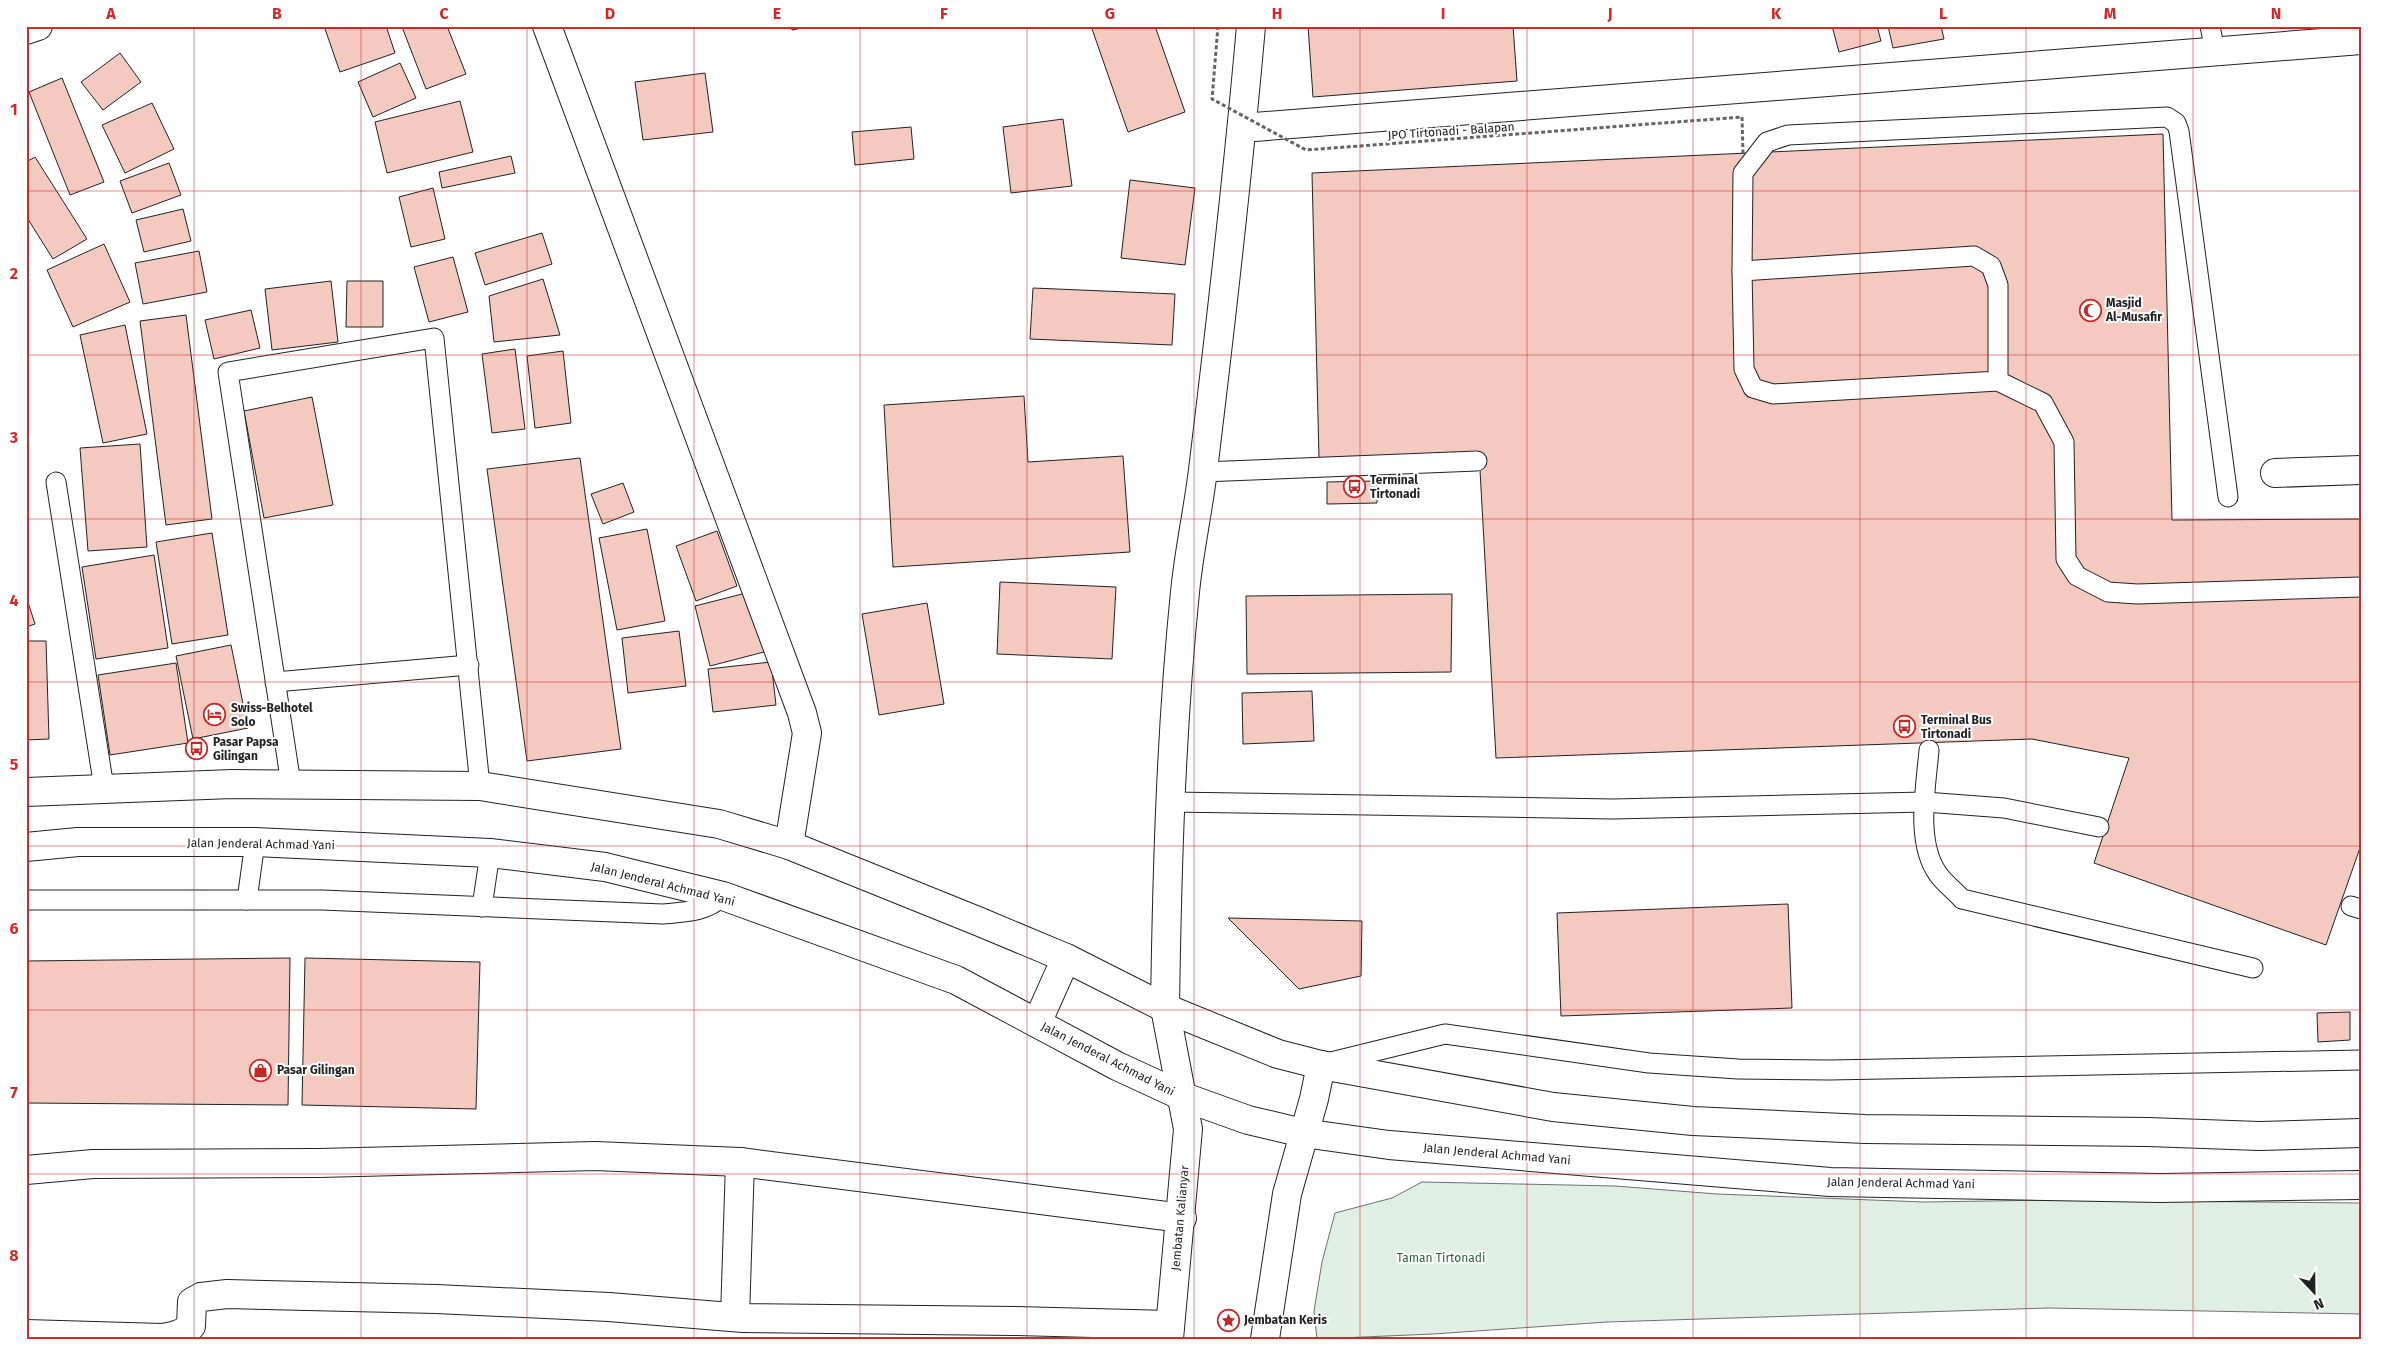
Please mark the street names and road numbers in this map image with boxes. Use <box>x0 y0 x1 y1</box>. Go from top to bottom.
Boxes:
street label: JPO Tirtonadi - Balapan <box>1387 120 1515 142</box>
street label: Jalan Jenderal Achmad Yani <box>187 836 335 852</box>
street label: Jalan Jenderal Achmad Yani <box>590 859 736 909</box>
street label: Jalan Jenderal Achmad Yani <box>1039 1019 1177 1099</box>
street label: Jalan Jenderal Achmad Yani <box>1423 1141 1571 1167</box>
street label: Jembatan Kalianyar <box>1168 1164 1192 1271</box>
street label: Jalan Jenderal Achmad Yani <box>1827 1175 1975 1191</box>

